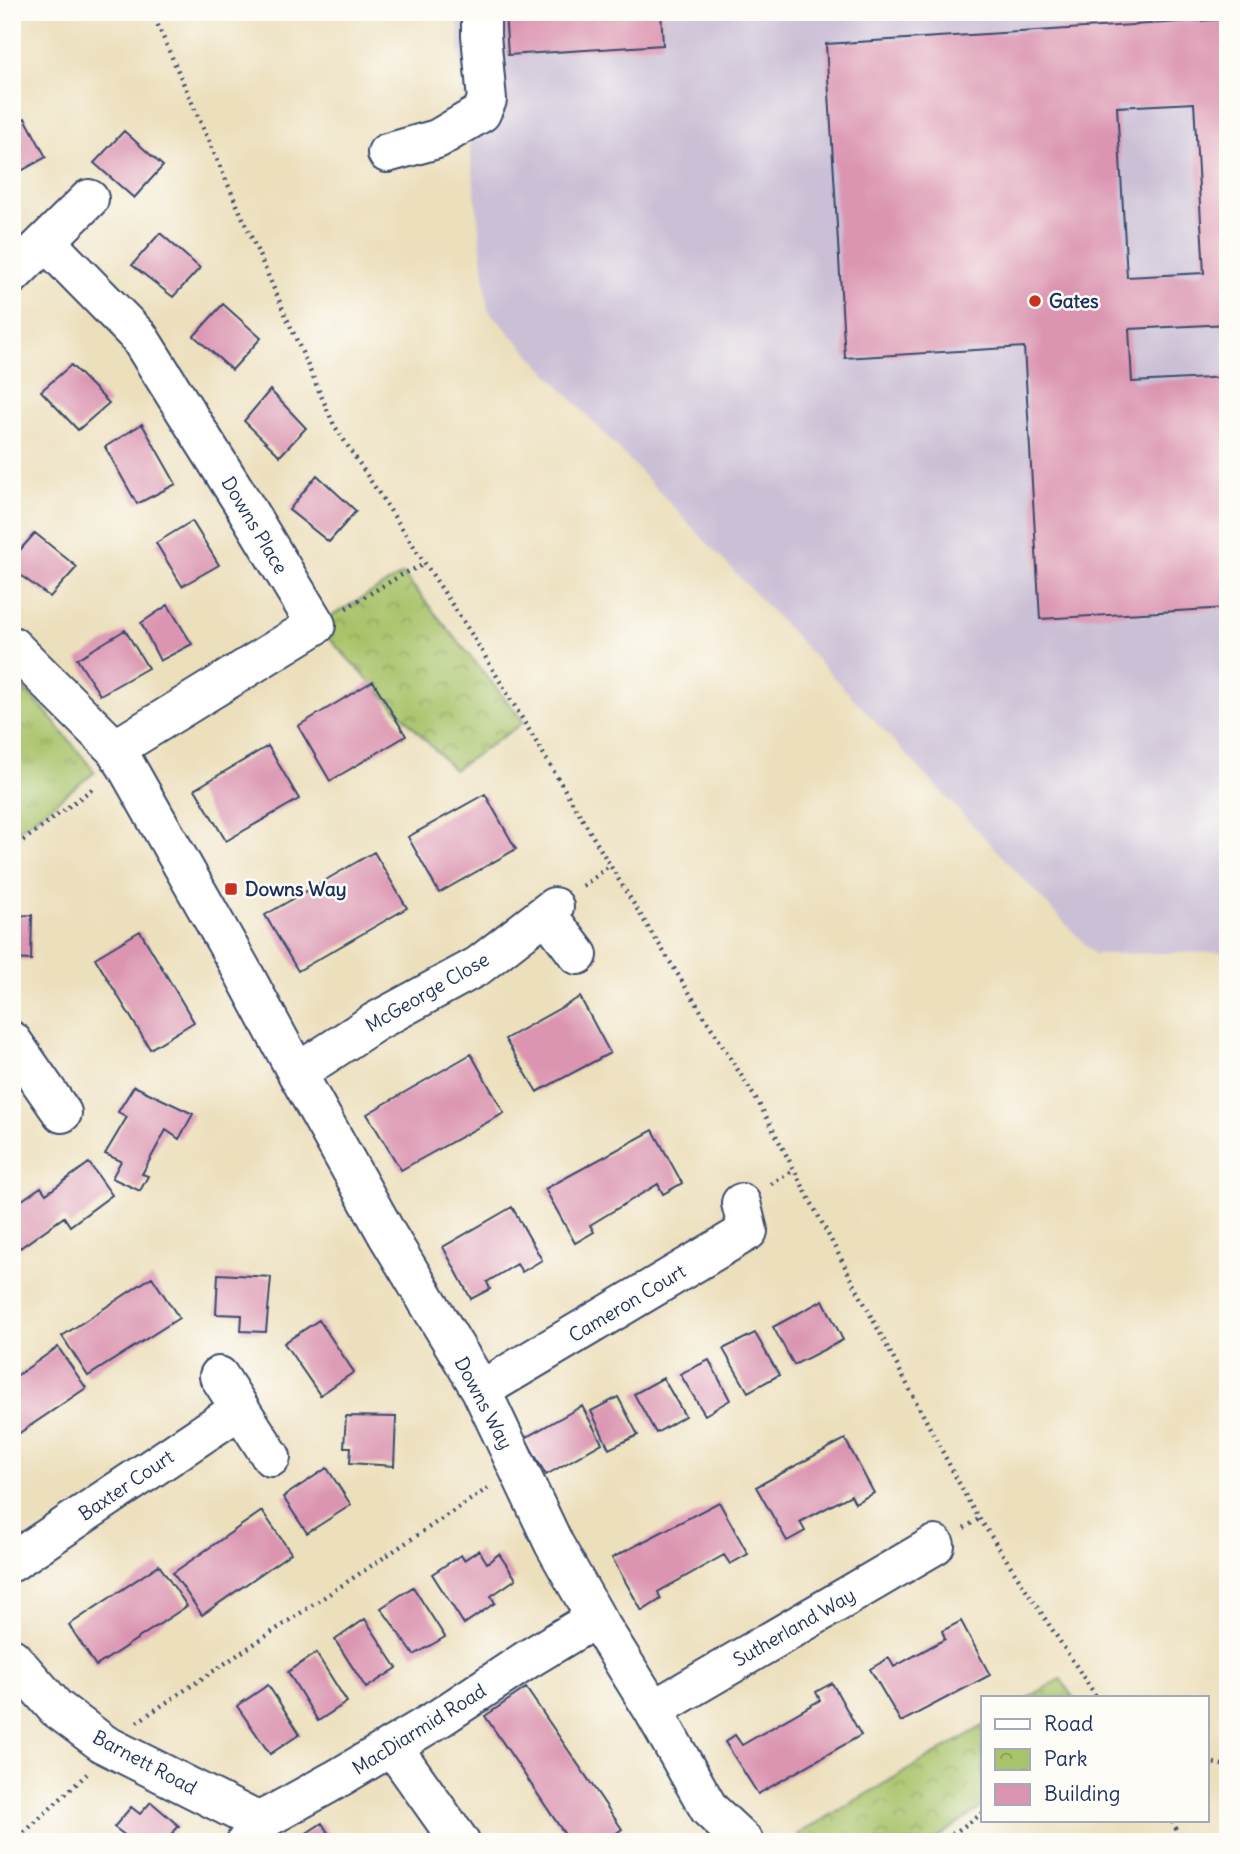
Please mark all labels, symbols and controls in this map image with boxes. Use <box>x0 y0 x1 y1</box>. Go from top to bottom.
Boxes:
place label: Gates <box>1049 289 1099 313</box>
marker: Gates <box>1027 293 1043 309</box>
street label: Downs Place <box>217 472 293 578</box>
place label: Downs Way <box>245 877 346 901</box>
marker: Downs Way <box>223 881 239 897</box>
street label: McGeorge Close <box>361 947 493 1037</box>
street label: Cameron Court <box>564 1259 690 1347</box>
street label: Downs Way <box>450 1353 518 1453</box>
street label: Baxter Court <box>74 1444 178 1526</box>
street label: Sutherland Way <box>729 1582 859 1672</box>
street label: MacDiarmid Road <box>348 1678 490 1780</box>
legend <box>981 1696 1208 1822</box>
text: Road <box>1044 1710 1093 1737</box>
street label: Barnett Road <box>89 1725 201 1799</box>
text: Park <box>1044 1745 1087 1772</box>
text: Building <box>1044 1780 1120 1807</box>

